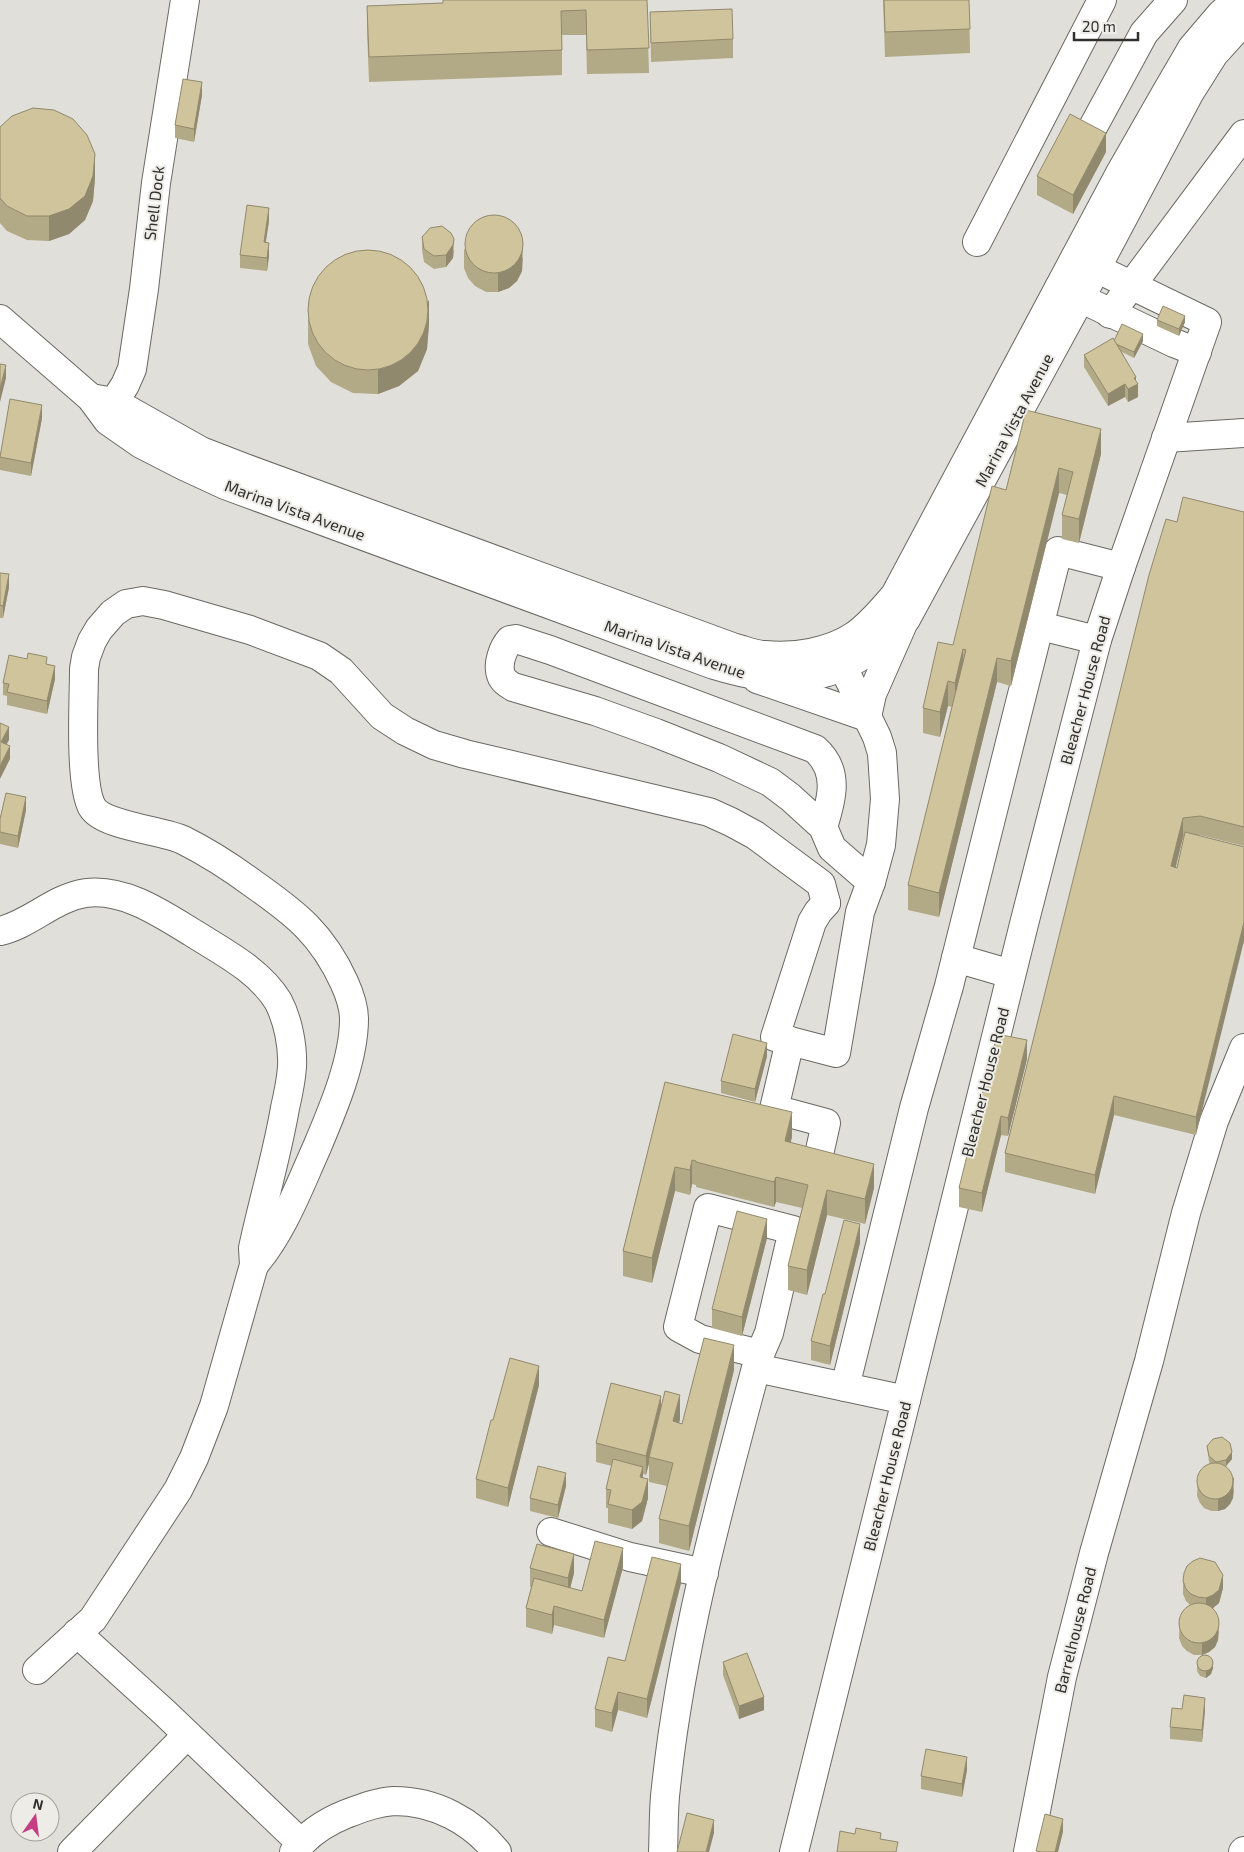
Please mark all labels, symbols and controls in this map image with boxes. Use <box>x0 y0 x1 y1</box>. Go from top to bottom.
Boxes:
scale bar <box>1074 10 1138 42</box>
text: 20 m <box>1082 17 1116 35</box>
street label: Shell Dock <box>139 164 168 241</box>
street label: Marina Vista Avenue <box>970 350 1057 490</box>
street label: Marina Vista Avenue <box>222 475 368 544</box>
street label: Bleacher House Road <box>1055 613 1114 766</box>
street label: Marina Vista Avenue <box>602 615 748 682</box>
street label: Bleacher House Road <box>957 1005 1012 1159</box>
street label: Bleacher House Road <box>859 1399 914 1553</box>
street label: Barrelhouse Road <box>1050 1565 1099 1695</box>
north arrow <box>10 1792 60 1842</box>
text: N <box>31 1794 45 1813</box>

